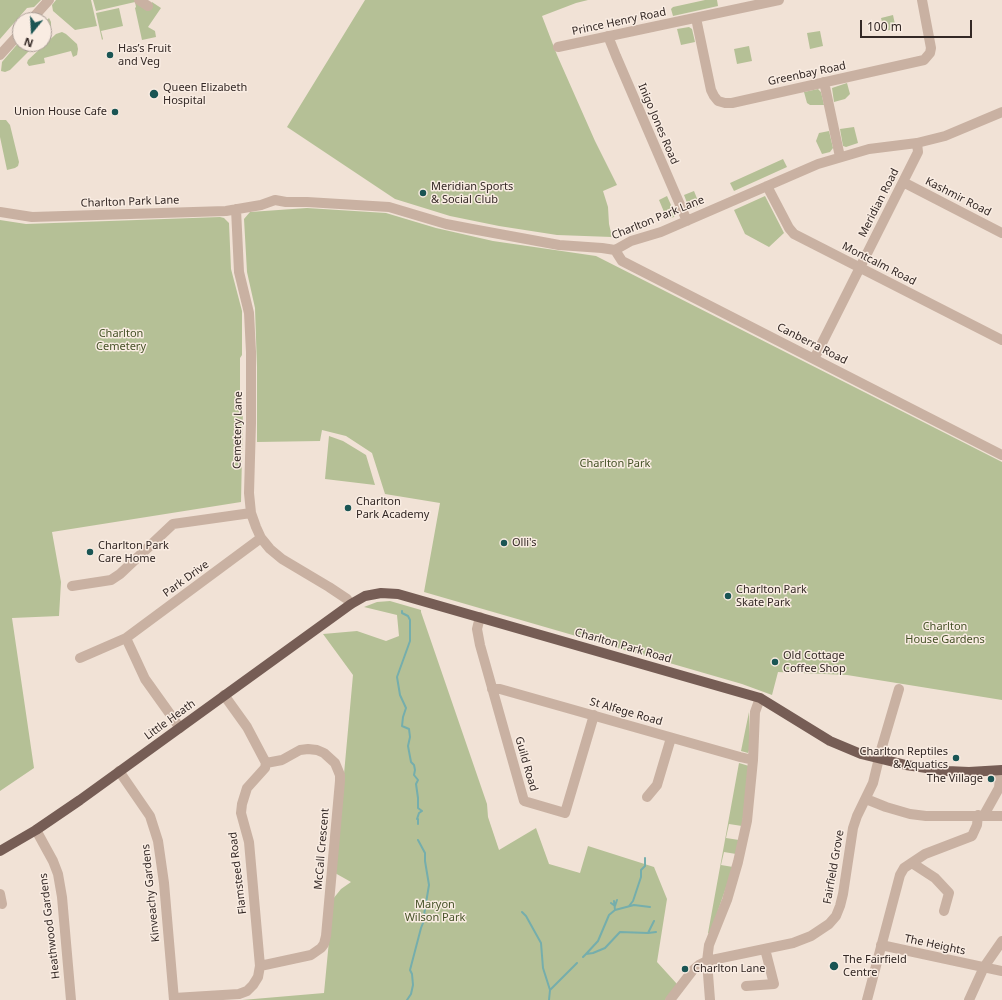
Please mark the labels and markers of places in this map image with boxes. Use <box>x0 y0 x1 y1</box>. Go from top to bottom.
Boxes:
place label: Has’s Fruit and Veg <box>118 42 171 68</box>
marker: Has’s Fruit and Veg <box>105 50 115 60</box>
place label: Queen Elizabeth Hospital <box>163 81 247 107</box>
marker: Queen Elizabeth Hospital <box>148 88 160 100</box>
place label: Union House Cafe <box>14 105 107 119</box>
marker: Union House Cafe <box>110 107 120 117</box>
place label: Meridian Sports & Social Club <box>431 180 513 206</box>
marker: Meridian Sports & Social Club <box>418 188 428 198</box>
place label: Charlton Park Academy <box>356 495 429 521</box>
marker: Charlton Park Academy <box>343 503 353 513</box>
place label: Olli's <box>512 536 537 550</box>
marker: Olli's <box>499 538 509 548</box>
place label: Charlton Park Care Home <box>98 539 169 565</box>
marker: Charlton Park Care Home <box>85 547 95 557</box>
place label: Charlton Park Skate Park <box>736 583 807 609</box>
marker: Charlton Park Skate Park <box>723 591 733 601</box>
place label: Old Cottage Coffee Shop <box>783 649 846 675</box>
marker: Old Cottage Coffee Shop <box>770 657 780 667</box>
place label: Charlton Reptiles & Aquatics <box>859 745 948 771</box>
marker: Charlton Reptiles & Aquatics <box>951 753 961 763</box>
place label: The Village <box>927 772 983 786</box>
marker: The Village <box>986 774 996 784</box>
place label: The Fairfield Centre <box>843 953 907 979</box>
marker: The Fairfield Centre <box>828 960 840 972</box>
place label: Charlton Lane <box>693 962 766 976</box>
marker: Charlton Lane <box>680 964 690 974</box>

